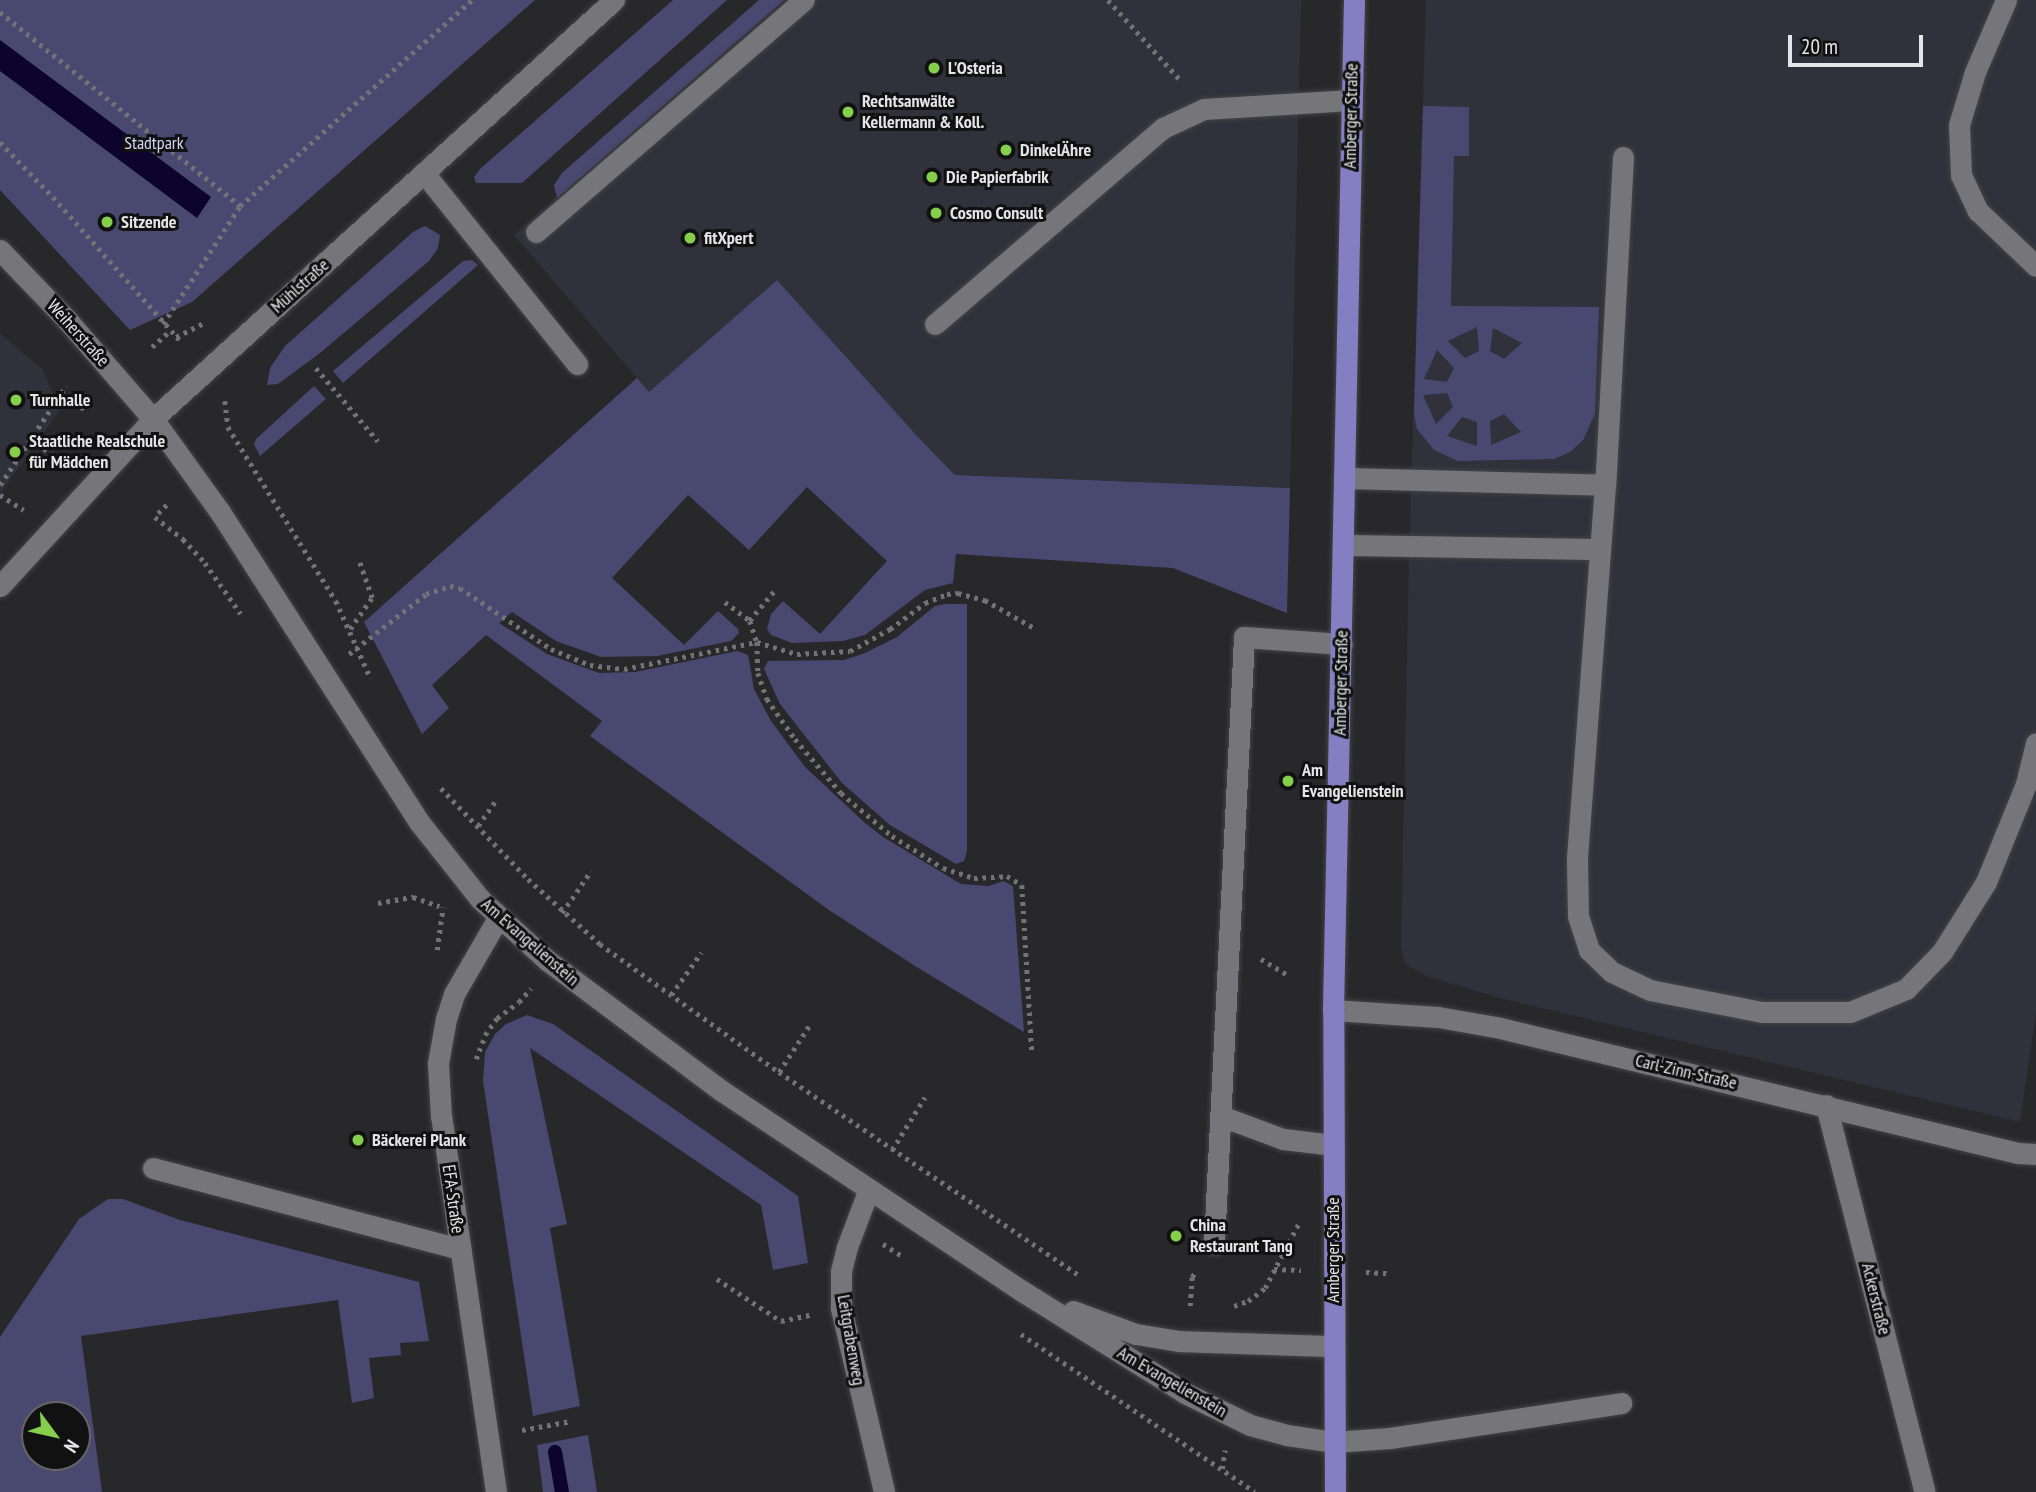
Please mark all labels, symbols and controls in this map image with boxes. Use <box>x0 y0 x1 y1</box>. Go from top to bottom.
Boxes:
scale bar <box>1791 21 1926 65</box>
text: 20 m <box>1801 33 1838 60</box>
place label: L'Osteria <box>948 57 1003 79</box>
marker: L'Osteria <box>926 60 942 76</box>
street label: Amberger Straße <box>1339 63 1363 169</box>
place label: Rechtsanwälte Kellermann & Koll. <box>862 91 984 134</box>
marker: Rechtsanwälte Kellermann & Koll. <box>840 104 856 120</box>
park label: Stadtpark <box>124 132 184 154</box>
place label: DinkelÄhre <box>1020 139 1091 161</box>
marker: DinkelÄhre <box>998 142 1014 158</box>
place label: Die Papierfabrik <box>946 166 1049 188</box>
marker: Die Papierfabrik <box>924 169 940 185</box>
place label: Cosmo Consult <box>950 202 1043 224</box>
marker: Cosmo Consult <box>928 205 944 221</box>
place label: Sitzende <box>121 211 176 233</box>
marker: Sitzende <box>99 214 115 230</box>
place label: fitXpert <box>704 227 753 249</box>
marker: fitXpert <box>682 230 698 246</box>
street label: Mühlstraße <box>266 254 334 318</box>
street label: Weiherstraße <box>42 295 114 371</box>
place label: Turnhalle <box>30 389 90 411</box>
marker: Turnhalle <box>8 392 24 408</box>
place label: Staatliche Realschule für Mädchen <box>29 431 165 474</box>
marker: Staatliche Realschule für Mädchen <box>7 444 23 460</box>
street label: Amberger Straße <box>1329 630 1353 736</box>
place label: Am Evangelienstein <box>1302 760 1404 802</box>
marker: Am Evangelienstein <box>1280 773 1296 789</box>
street label: Am Evangelienstein <box>477 894 583 990</box>
street label: Carl-Zinn-Straße <box>1633 1050 1739 1094</box>
place label: Bäckerei Plank <box>372 1129 466 1151</box>
marker: Bäckerei Plank <box>350 1132 366 1148</box>
street label: EFA-Straße <box>437 1163 469 1235</box>
street label: Amberger Straße <box>1322 1197 1344 1303</box>
place label: China Restaurant Tang <box>1190 1215 1293 1258</box>
marker: China Restaurant Tang <box>1168 1228 1184 1244</box>
street label: Ackerstraße <box>1857 1261 1895 1337</box>
street label: Leitgrabenweg <box>832 1293 870 1387</box>
street label: Am Evangelienstein <box>1113 1342 1231 1422</box>
north arrow <box>21 1401 91 1471</box>
text: N <box>59 1436 85 1457</box>

